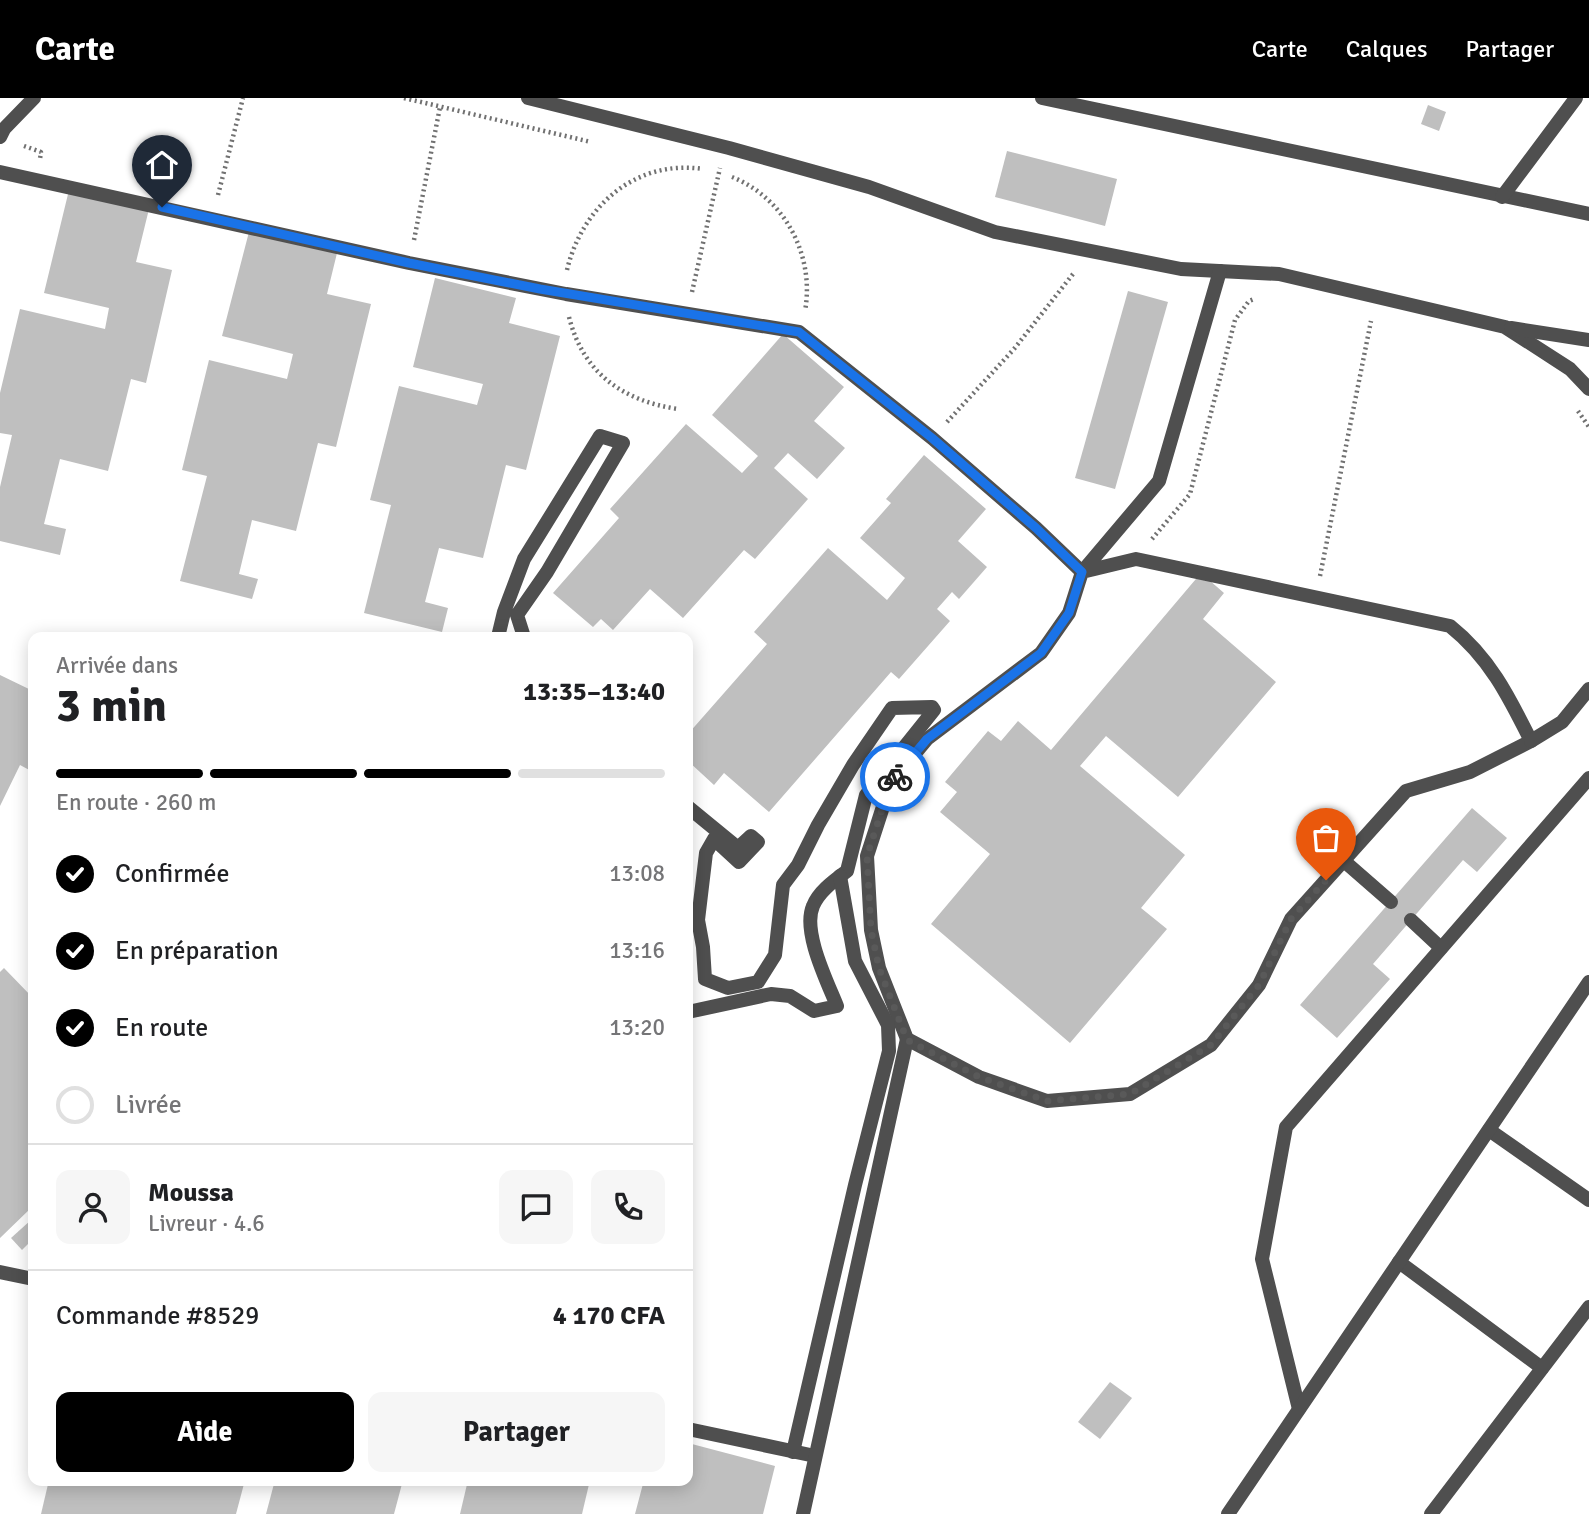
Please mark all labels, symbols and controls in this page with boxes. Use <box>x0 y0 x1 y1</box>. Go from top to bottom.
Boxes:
text: Carte <box>35 29 115 70</box>
text: Carte <box>1252 34 1308 64</box>
text: Calques <box>1346 34 1427 64</box>
text: Partager <box>1465 34 1554 64</box>
pin <box>132 135 192 207</box>
icon: home <box>143 146 181 184</box>
text: Arrivée dans <box>56 651 178 680</box>
text: 13:35–13:40 <box>523 676 665 708</box>
text: 3 min <box>56 678 167 734</box>
courier <box>860 742 930 812</box>
icon: bike <box>876 758 914 796</box>
text: En route · 260 m <box>56 788 216 817</box>
pin <box>1296 808 1356 880</box>
icon: bag <box>1307 819 1345 857</box>
icon: check <box>56 855 94 893</box>
text: Confirmée <box>115 858 230 890</box>
text: 13:08 <box>609 859 665 888</box>
icon: check <box>56 932 94 970</box>
text: En préparation <box>115 935 279 967</box>
text: 13:16 <box>609 936 665 965</box>
icon: check <box>56 1009 94 1047</box>
text: En route <box>115 1012 208 1044</box>
text: 13:20 <box>609 1013 665 1042</box>
text: Livrée <box>115 1089 182 1121</box>
button: person <box>56 1170 130 1244</box>
button: chat <box>499 1170 573 1244</box>
button: phone <box>591 1170 665 1244</box>
text: Moussa <box>148 1177 234 1209</box>
text: Livreur · 4.6 <box>148 1209 265 1238</box>
text: Commande #8529 <box>56 1300 259 1332</box>
text: 4 170 CFA <box>553 1300 665 1332</box>
button: Aide <box>56 1392 354 1472</box>
button: Partager <box>368 1392 665 1472</box>

